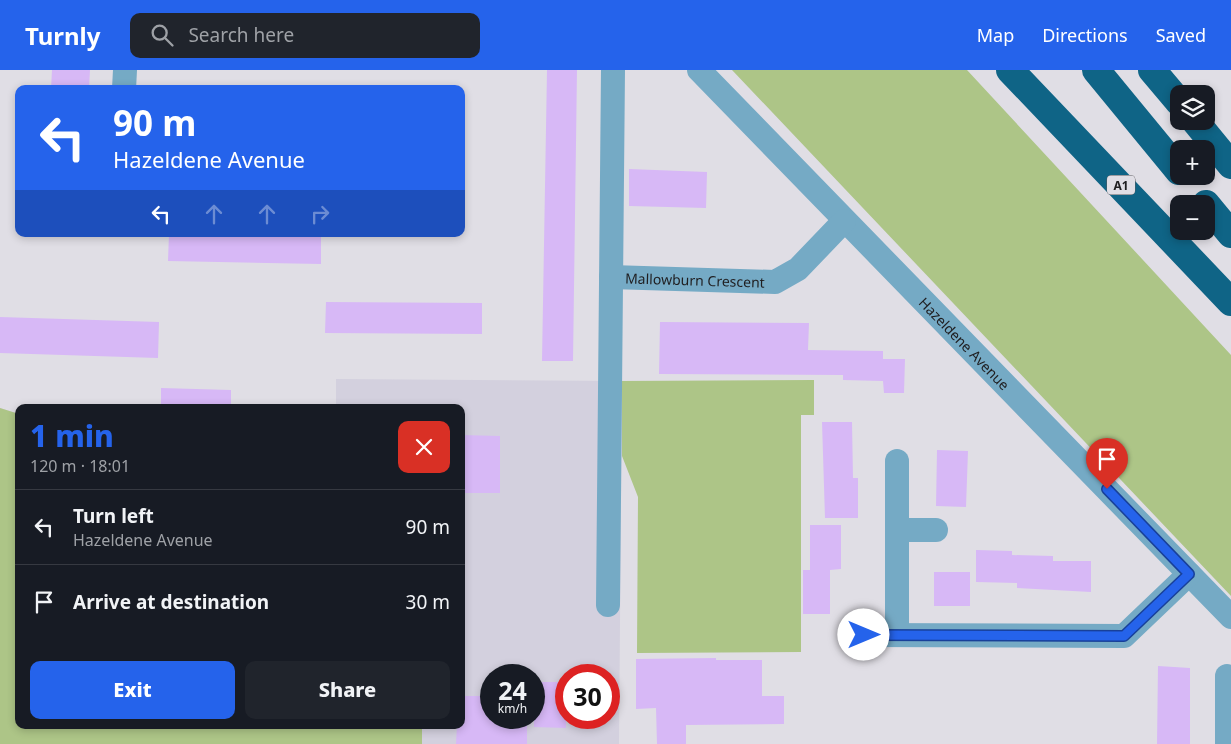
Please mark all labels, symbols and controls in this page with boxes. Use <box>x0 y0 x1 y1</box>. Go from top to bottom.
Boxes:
search box <box>130 13 480 58</box>
text: Turnly <box>25 19 100 52</box>
icon: search <box>148 21 176 49</box>
text: Search here <box>188 22 294 48</box>
text: Map <box>977 23 1014 47</box>
text: Directions <box>1042 23 1128 47</box>
text: Saved <box>1156 23 1206 47</box>
map controls <box>1170 85 1215 240</box>
button: layers <box>1170 85 1215 130</box>
text: 90 m <box>113 99 196 146</box>
icon: left <box>30 105 95 170</box>
button: + <box>1170 140 1215 185</box>
text: Hazeldene Avenue <box>113 144 305 174</box>
road number: A1 <box>1107 176 1135 194</box>
button: − <box>1170 195 1215 240</box>
icon: left <box>147 200 175 228</box>
icon: ahead <box>200 200 228 228</box>
icon: ahead <box>253 200 281 228</box>
icon: right <box>306 200 334 228</box>
street label: Mallowburn Crescent <box>625 268 765 291</box>
street label: Hazeldene Avenue <box>915 293 1014 394</box>
text: 1 min <box>30 415 114 456</box>
button: close <box>398 421 450 473</box>
pin <box>1086 438 1128 489</box>
icon: arrive <box>1093 445 1121 473</box>
text: 120 m · 18:01 <box>30 455 130 477</box>
text: Turn left <box>73 503 154 529</box>
icon: left <box>30 513 58 541</box>
text: 90 m <box>406 514 450 540</box>
text: Hazeldene Avenue <box>73 529 213 551</box>
icon: arrive <box>30 588 58 616</box>
text: Arrive at destination <box>73 589 269 615</box>
text: 30 m <box>406 589 450 615</box>
position arrow <box>837 608 889 660</box>
button: Exit <box>30 661 235 719</box>
button: Share <box>245 661 450 719</box>
speed limit sign: 30 <box>555 664 620 729</box>
text: 24 <box>498 673 527 707</box>
text: km/h <box>498 700 527 717</box>

